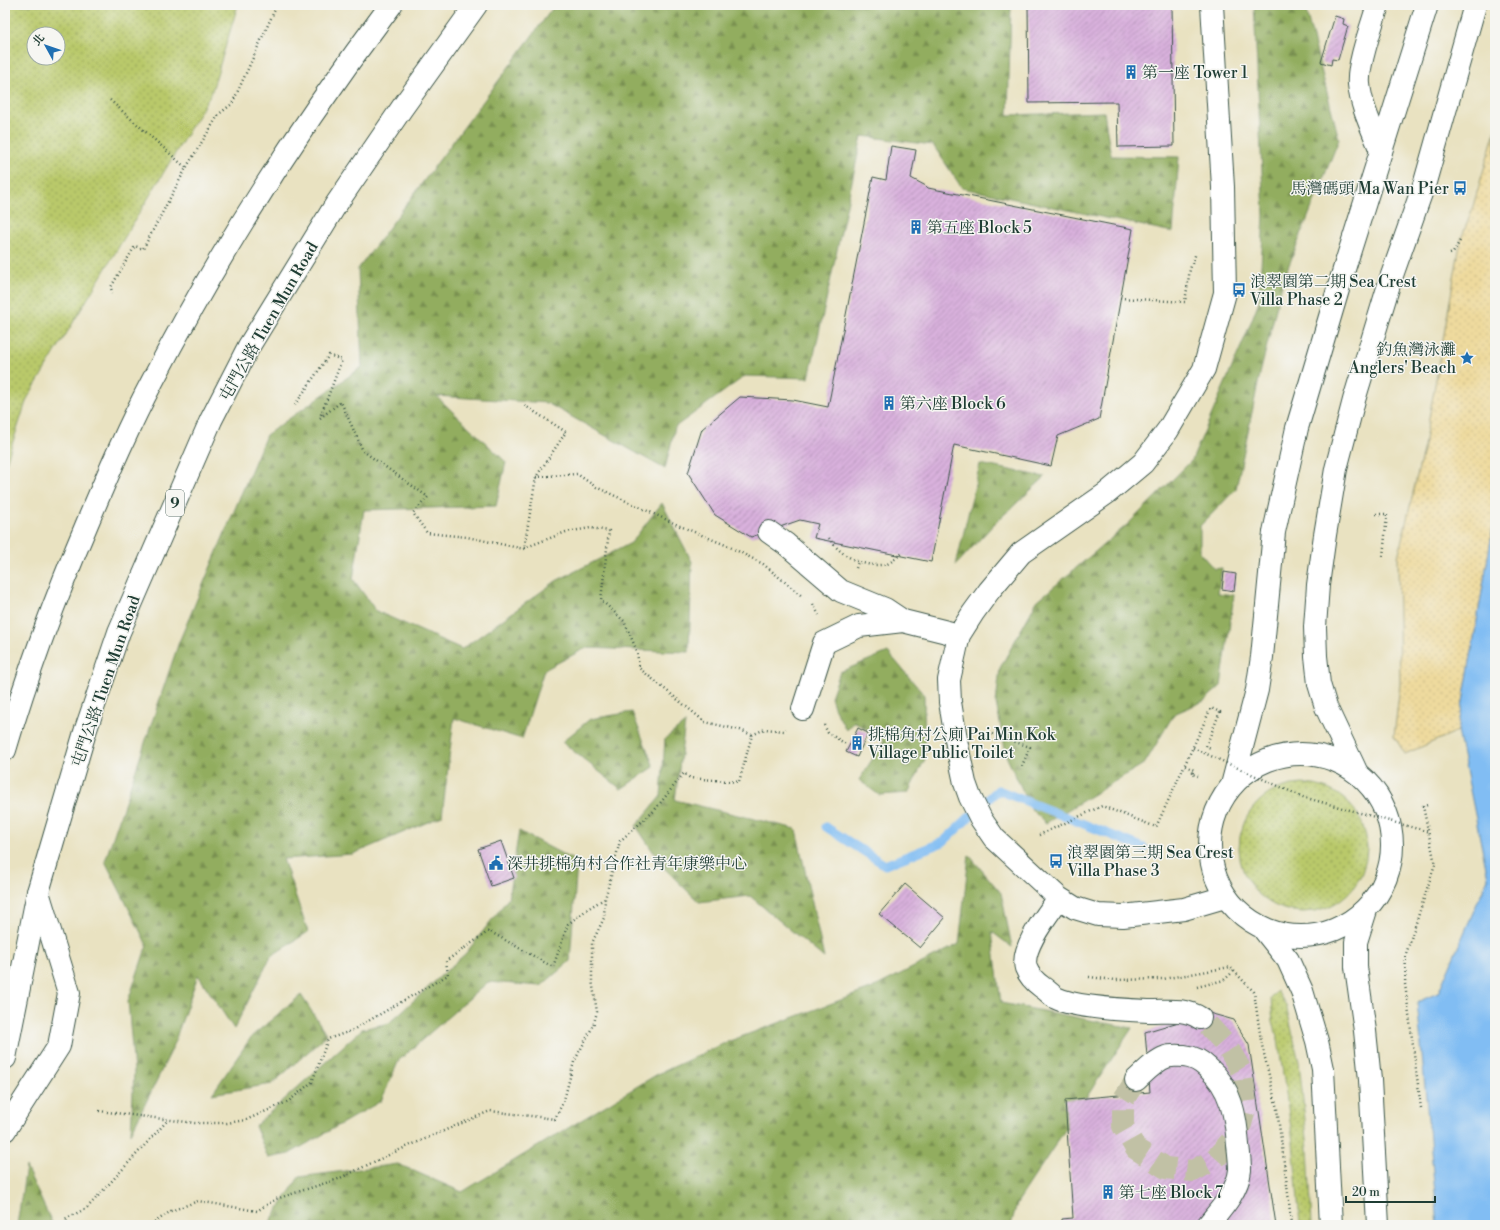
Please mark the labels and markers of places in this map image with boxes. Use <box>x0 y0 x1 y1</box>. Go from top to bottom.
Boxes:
place label: 第一座 Tower 1 <box>1142 63 1248 83</box>
building icon: 第一座 Tower 1 <box>1123 64 1139 80</box>
place label: 馬灣碼頭 Ma Wan Pier <box>1291 179 1449 199</box>
bus stop icon: 馬灣碼頭 Ma Wan Pier <box>1452 180 1468 196</box>
place label: 第五座 Block 5 <box>927 218 1032 238</box>
building icon: 第五座 Block 5 <box>908 219 924 235</box>
place label: 浪翠園第二期 Sea Crest Villa Phase 2 <box>1249 272 1417 310</box>
bus stop icon: 浪翠園第二期 Sea Crest Villa Phase 2 <box>1231 282 1247 298</box>
place label: 釣魚灣泳灘 Anglers' Beach <box>1348 340 1456 378</box>
place icon: 釣魚灣泳灘 Anglers' Beach <box>1459 350 1475 366</box>
place label: 第六座 Block 6 <box>900 394 1006 414</box>
building icon: 第六座 Block 6 <box>881 395 897 411</box>
place label: 排棉角村公廁 Pai Min Kok Village Public Toilet <box>867 725 1057 763</box>
building icon: 排棉角村公廁 Pai Min Kok Village Public Toilet <box>849 735 865 751</box>
place label: 浪翠園第三期 Sea Crest Villa Phase 3 <box>1066 843 1234 881</box>
bus stop icon: 浪翠園第三期 Sea Crest Villa Phase 3 <box>1048 853 1064 869</box>
place label: 深井排棉角村合作社青年康樂中心 <box>507 854 747 874</box>
public building icon: 深井排棉角村合作社青年康樂中心 <box>488 855 504 871</box>
place label: 第七座 Block 7 <box>1119 1183 1223 1203</box>
building icon: 第七座 Block 7 <box>1100 1184 1116 1200</box>

